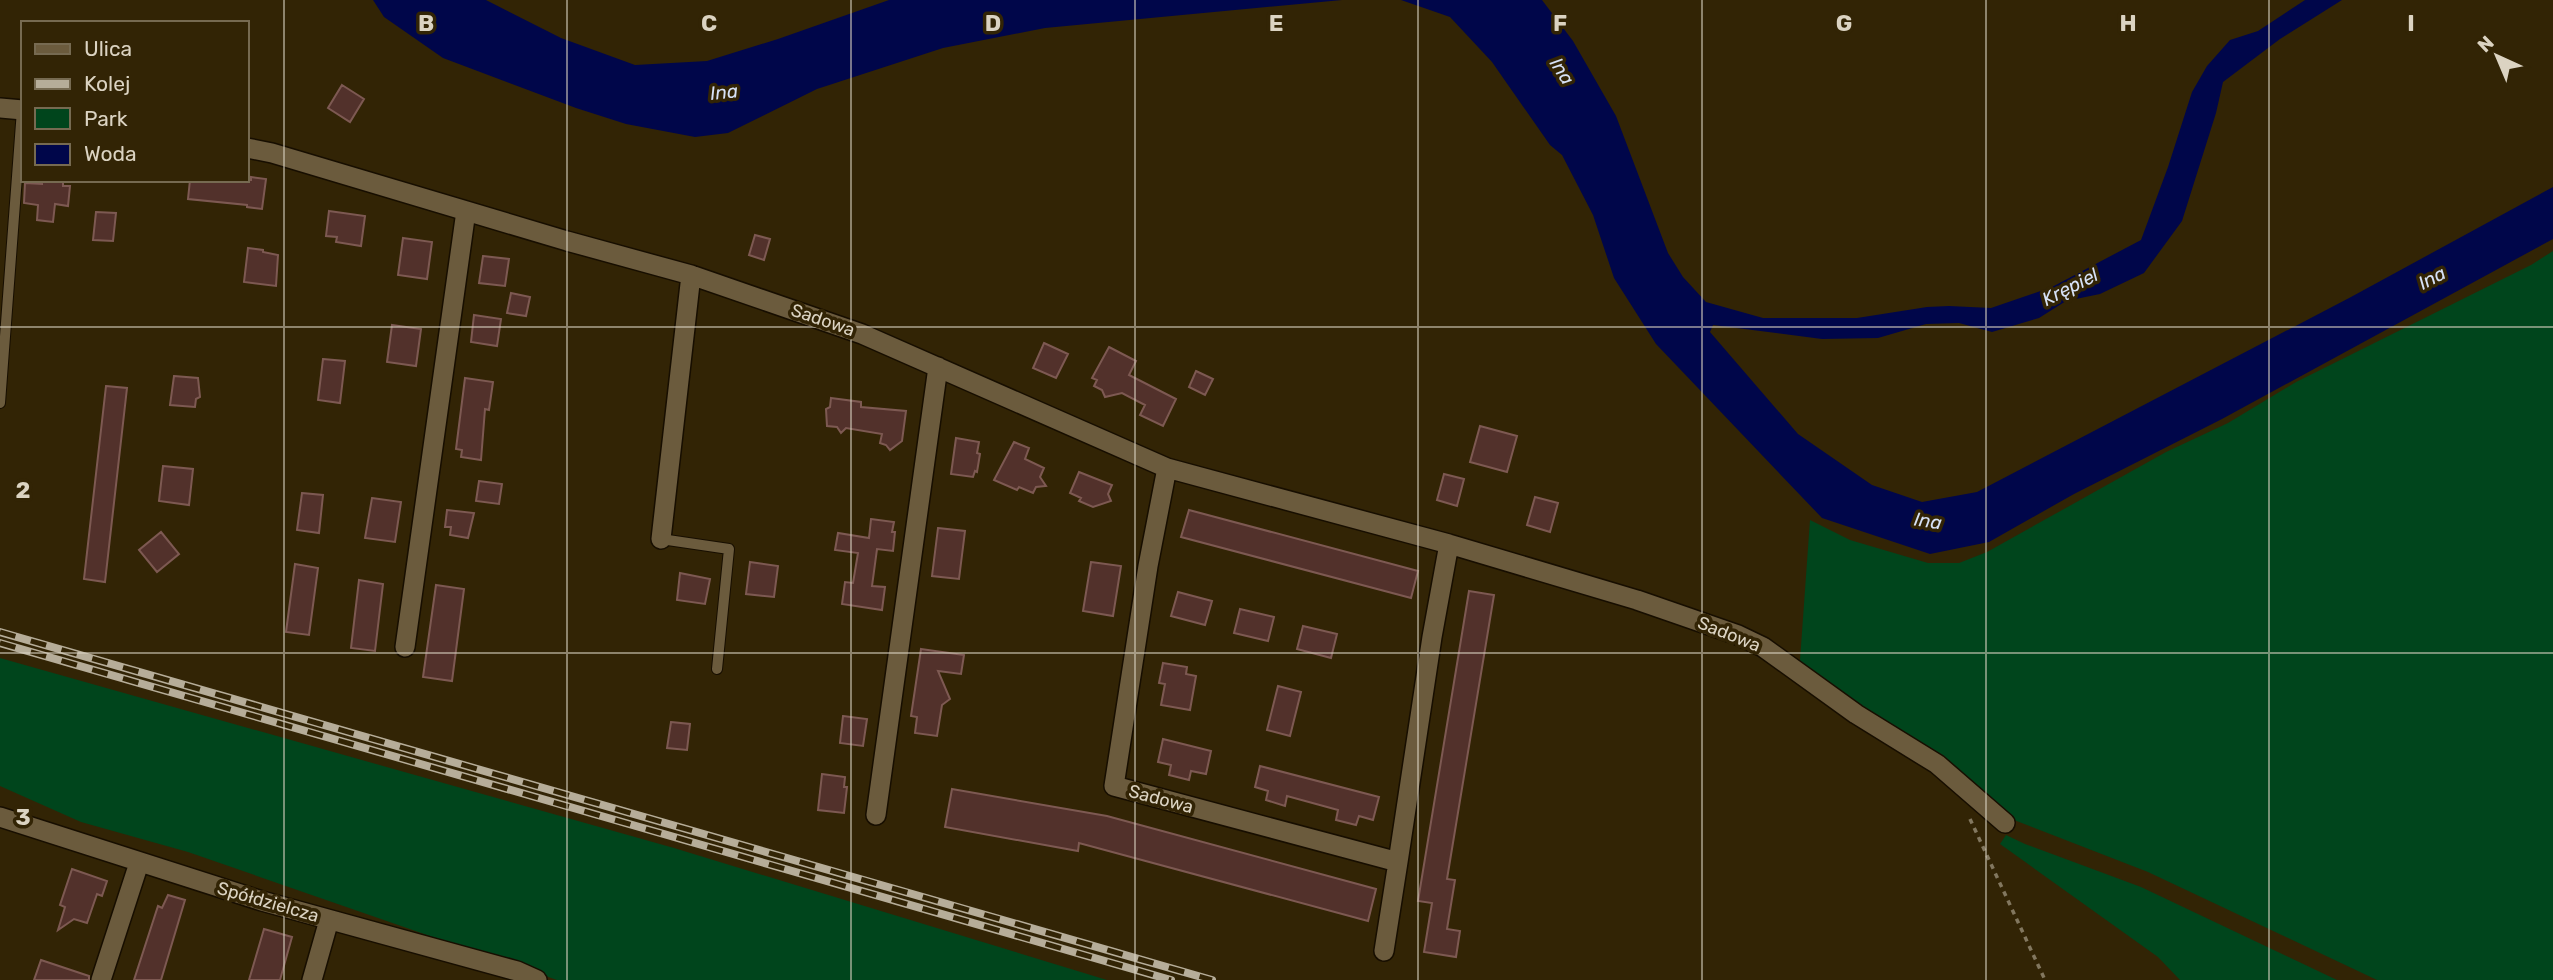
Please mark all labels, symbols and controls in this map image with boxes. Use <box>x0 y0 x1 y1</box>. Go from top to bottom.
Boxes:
text: B <box>418 9 434 37</box>
text: C <box>701 9 717 37</box>
text: D <box>985 9 1001 37</box>
text: E <box>1269 9 1283 37</box>
text: F <box>1553 9 1567 37</box>
text: G <box>1836 9 1852 37</box>
text: H <box>2119 9 2137 37</box>
text: I <box>2407 9 2415 37</box>
legend <box>21 21 248 182</box>
north arrow <box>2462 21 2532 91</box>
text: N <box>2473 31 2498 57</box>
text: Ulica <box>84 36 132 61</box>
water label: Ina <box>1545 53 1579 89</box>
text: Kolej <box>84 71 130 96</box>
water label: Ina <box>709 79 739 105</box>
text: Park <box>84 106 128 131</box>
text: Woda <box>84 141 137 166</box>
water label: Ina <box>2414 261 2450 295</box>
water label: Krępiel <box>2038 263 2102 311</box>
street label: Sadowa <box>788 299 858 341</box>
text: 2 <box>16 476 30 504</box>
water label: Ina <box>1912 507 1944 535</box>
street label: Sadowa <box>1694 611 1764 657</box>
street label: Sadowa <box>1126 780 1196 818</box>
text: 3 <box>15 803 31 831</box>
street label: Spółdzielcza <box>215 877 321 927</box>

